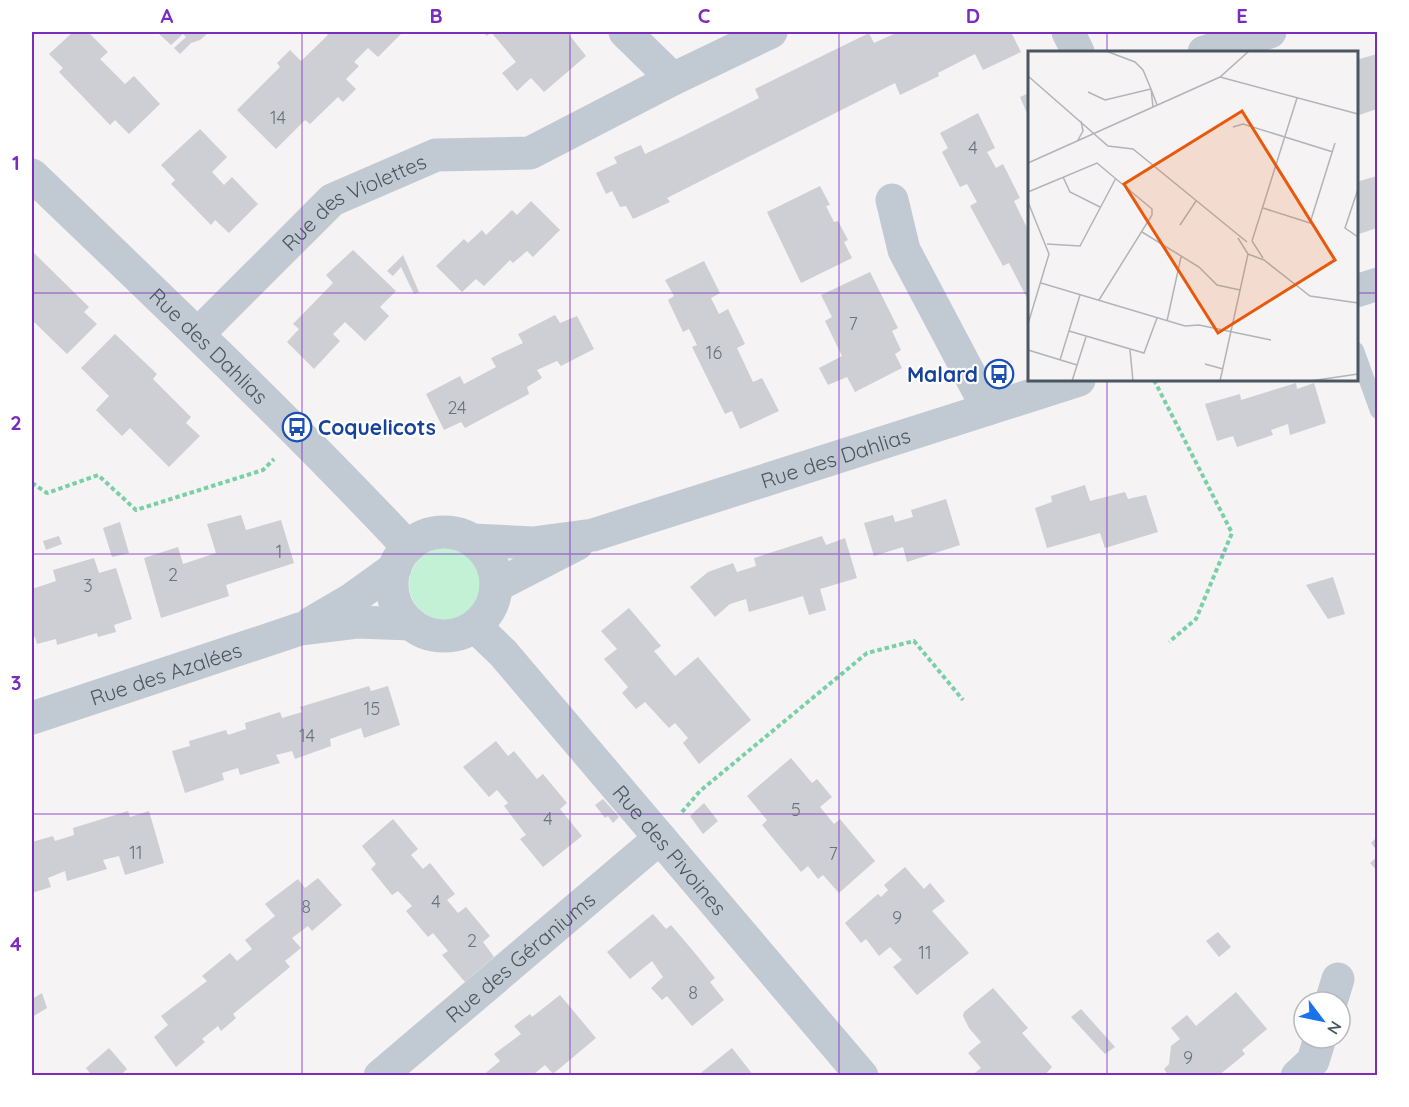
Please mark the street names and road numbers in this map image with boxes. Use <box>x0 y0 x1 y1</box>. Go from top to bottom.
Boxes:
street label: Rue des Violettes <box>276 148 430 256</box>
street label: Rue des Dahlias <box>144 282 274 409</box>
street label: Rue des Dahlias <box>757 422 913 494</box>
street label: Rue des Azalées <box>87 636 245 711</box>
street label: Rue des Pivoines <box>607 779 733 920</box>
street label: Rue des Géraniums <box>440 886 600 1028</box>

